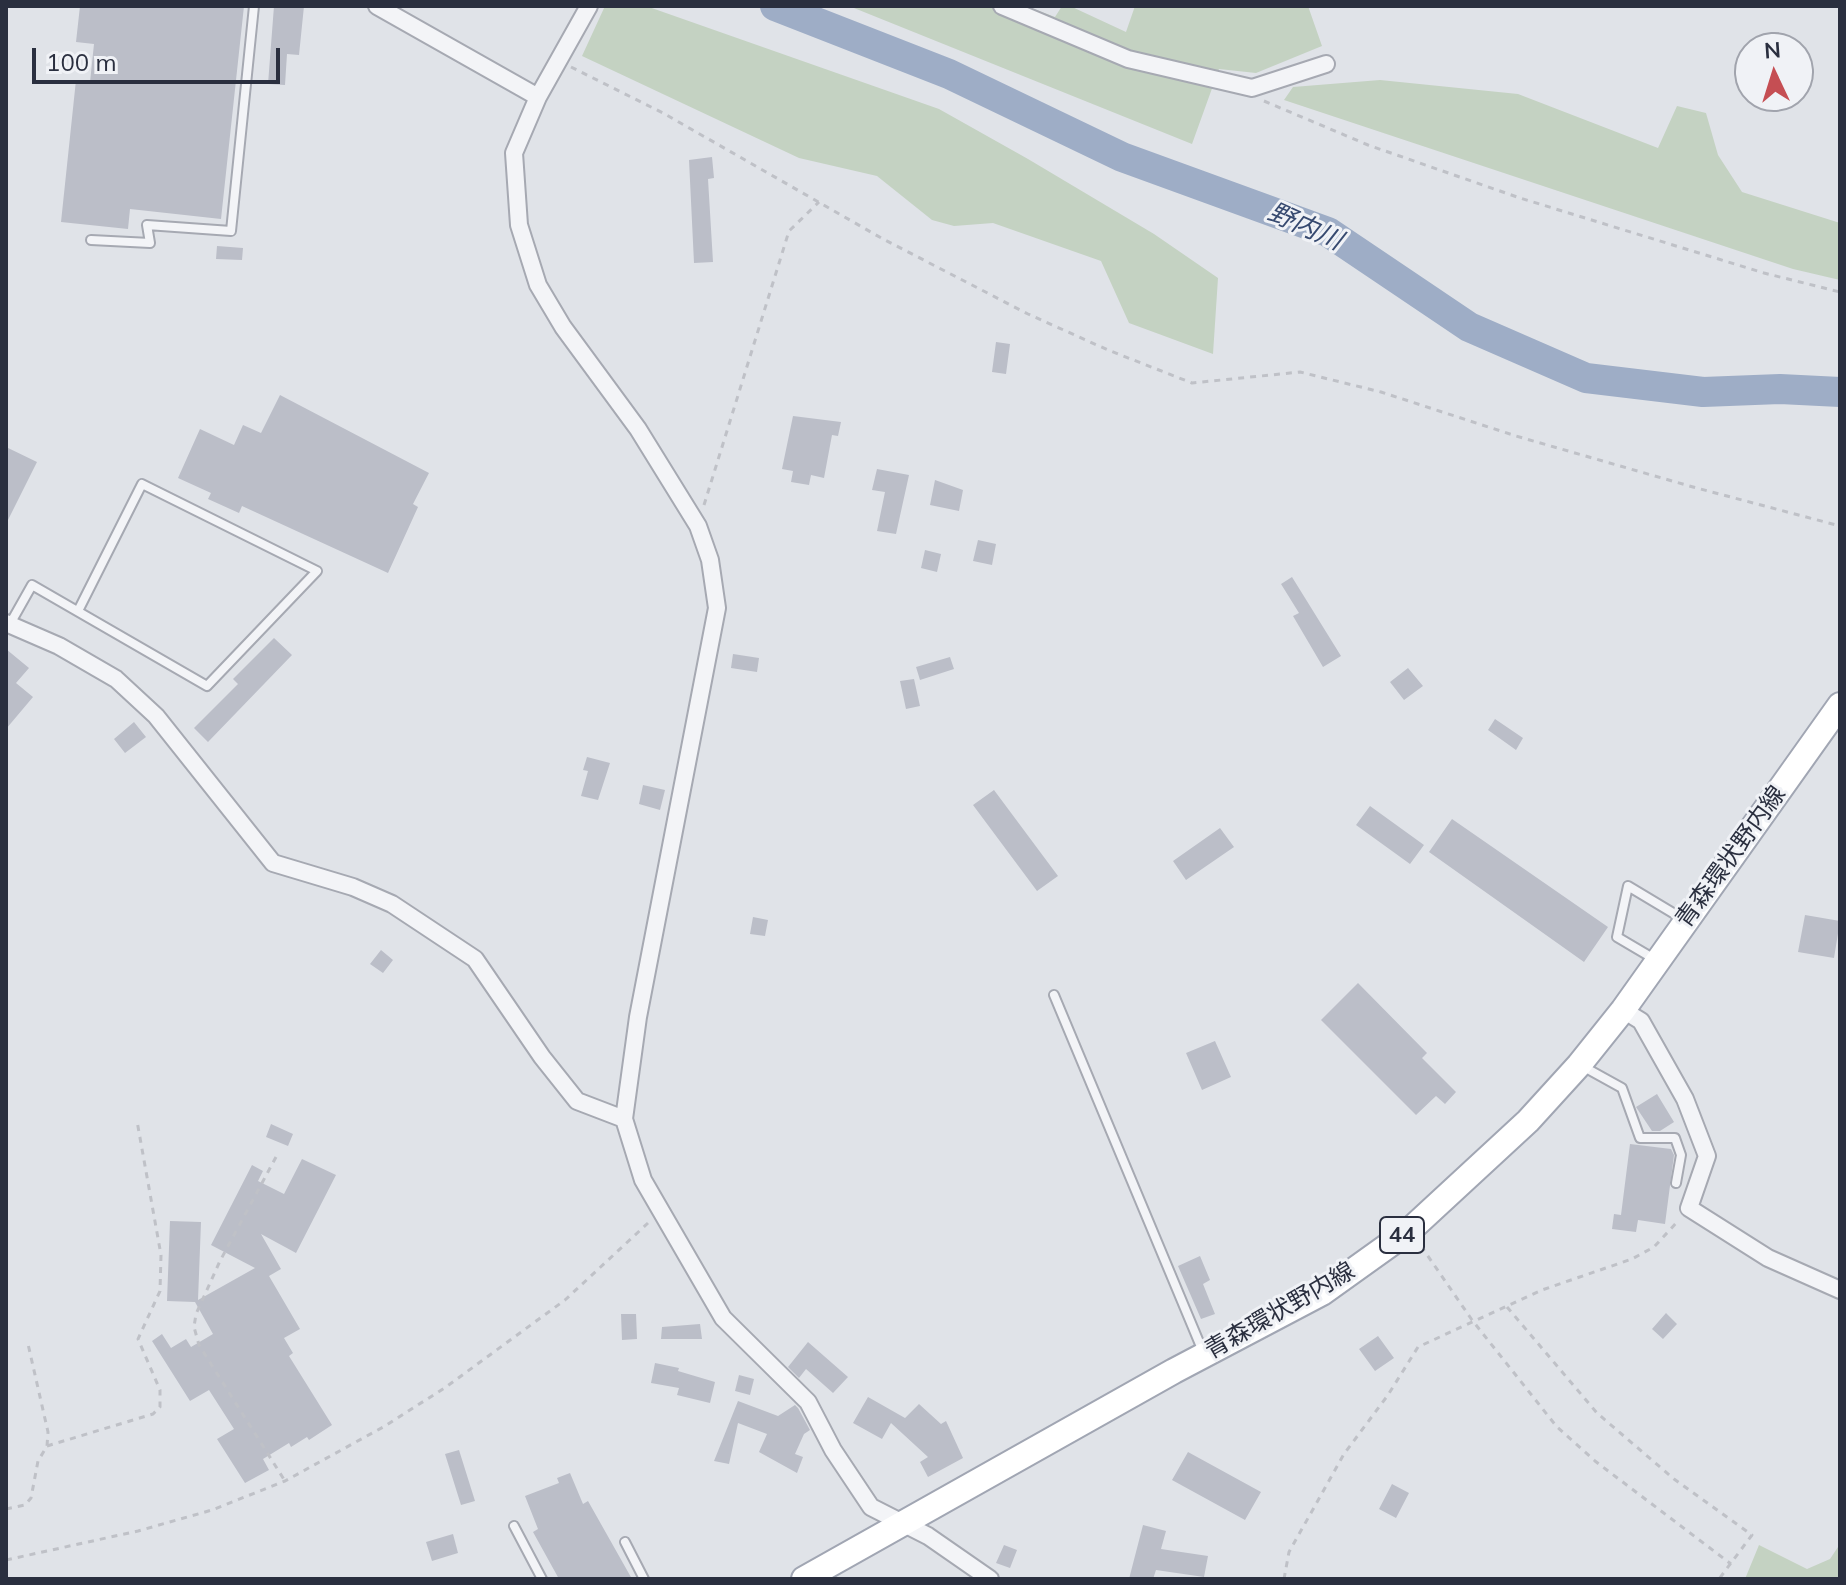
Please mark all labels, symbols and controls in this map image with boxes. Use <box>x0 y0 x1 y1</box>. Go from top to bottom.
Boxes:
scale bar <box>36 32 284 82</box>
north arrow <box>1734 32 1814 112</box>
text: N <box>1763 36 1782 65</box>
text: 100 m <box>46 47 117 77</box>
water label: 野内川 <box>1263 197 1347 257</box>
street label: 青森環状野内線 <box>1670 781 1792 933</box>
road number: 44 <box>1380 1217 1424 1253</box>
street label: 青森環状野内線 <box>1200 1257 1360 1365</box>

